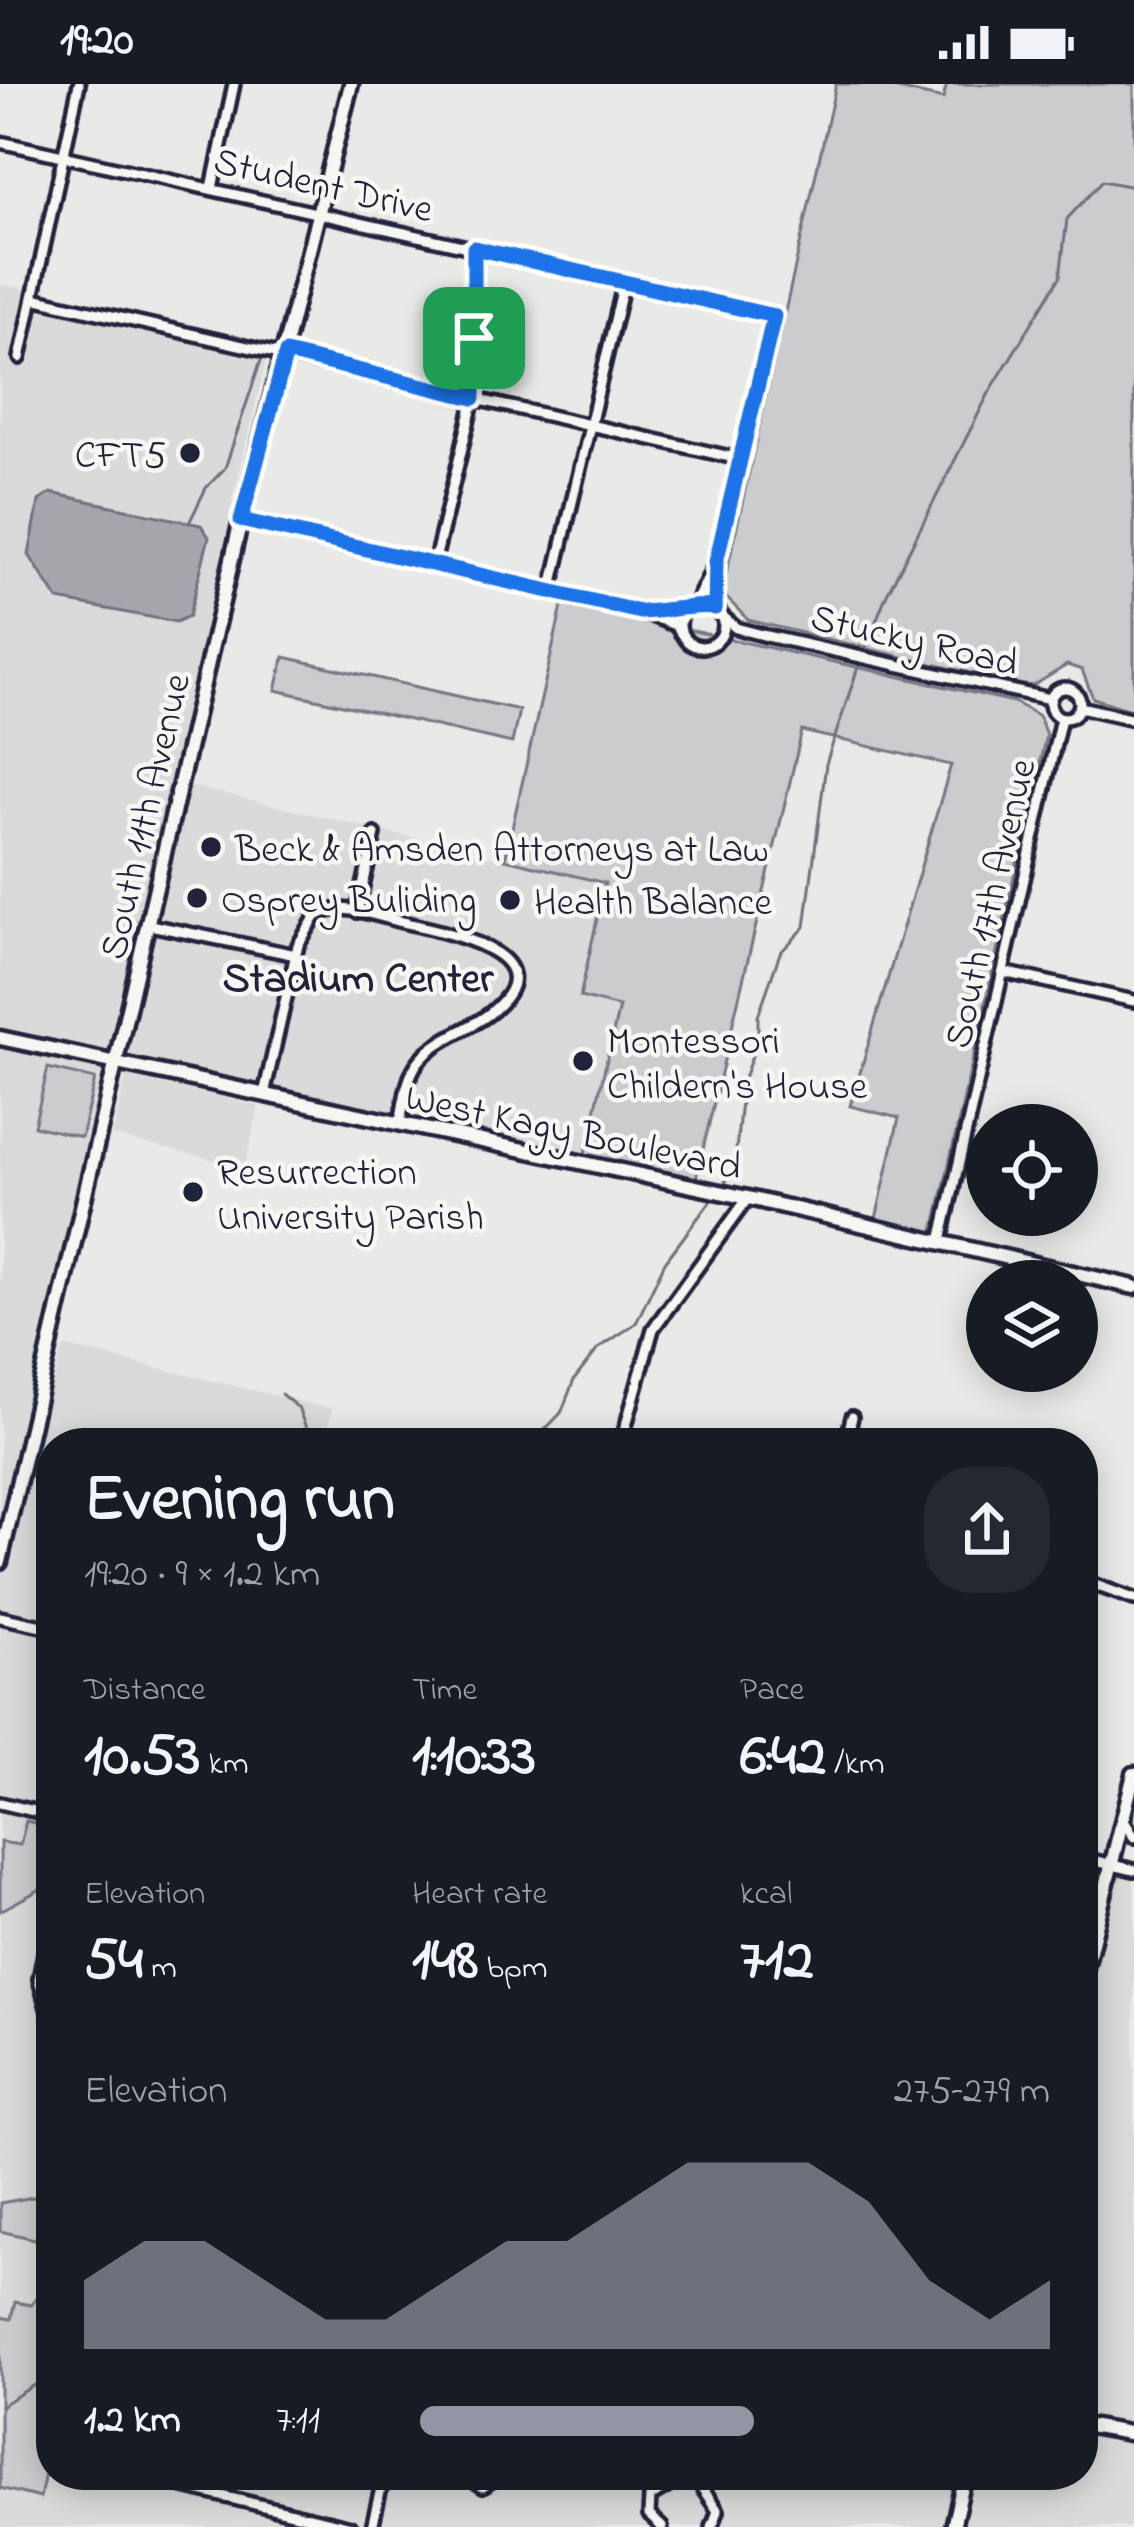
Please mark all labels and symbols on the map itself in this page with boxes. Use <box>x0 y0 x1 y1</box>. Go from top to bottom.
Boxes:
street label: Student Drive <box>208 135 439 240</box>
pin <box>423 287 525 389</box>
place label: CFT5 <box>75 429 166 486</box>
marker: CFT5 <box>177 440 203 466</box>
street label: Stucky Road <box>805 591 1023 694</box>
street label: South 11th Avenue <box>87 668 208 966</box>
street label: South 17th Avenue <box>931 753 1053 1054</box>
place label: Beck & Amsden Attorneys at Law <box>234 823 769 880</box>
marker: Beck & Amsden Attorneys at Law <box>198 834 224 860</box>
place label: Osprey Buliding <box>221 874 476 931</box>
place label: Health Balance <box>534 876 773 933</box>
marker: Osprey Buliding <box>184 885 210 911</box>
marker: Health Balance <box>497 887 523 913</box>
district label: Stadium Center <box>223 950 494 1011</box>
place label: Montessori Childern's House <box>607 1015 868 1117</box>
marker: Montessori Childern's House <box>570 1048 596 1074</box>
street label: West Kagy Boulevard <box>400 1071 746 1198</box>
place label: Resurrection University Parish <box>217 1146 484 1248</box>
marker: Resurrection University Parish <box>180 1179 206 1205</box>

